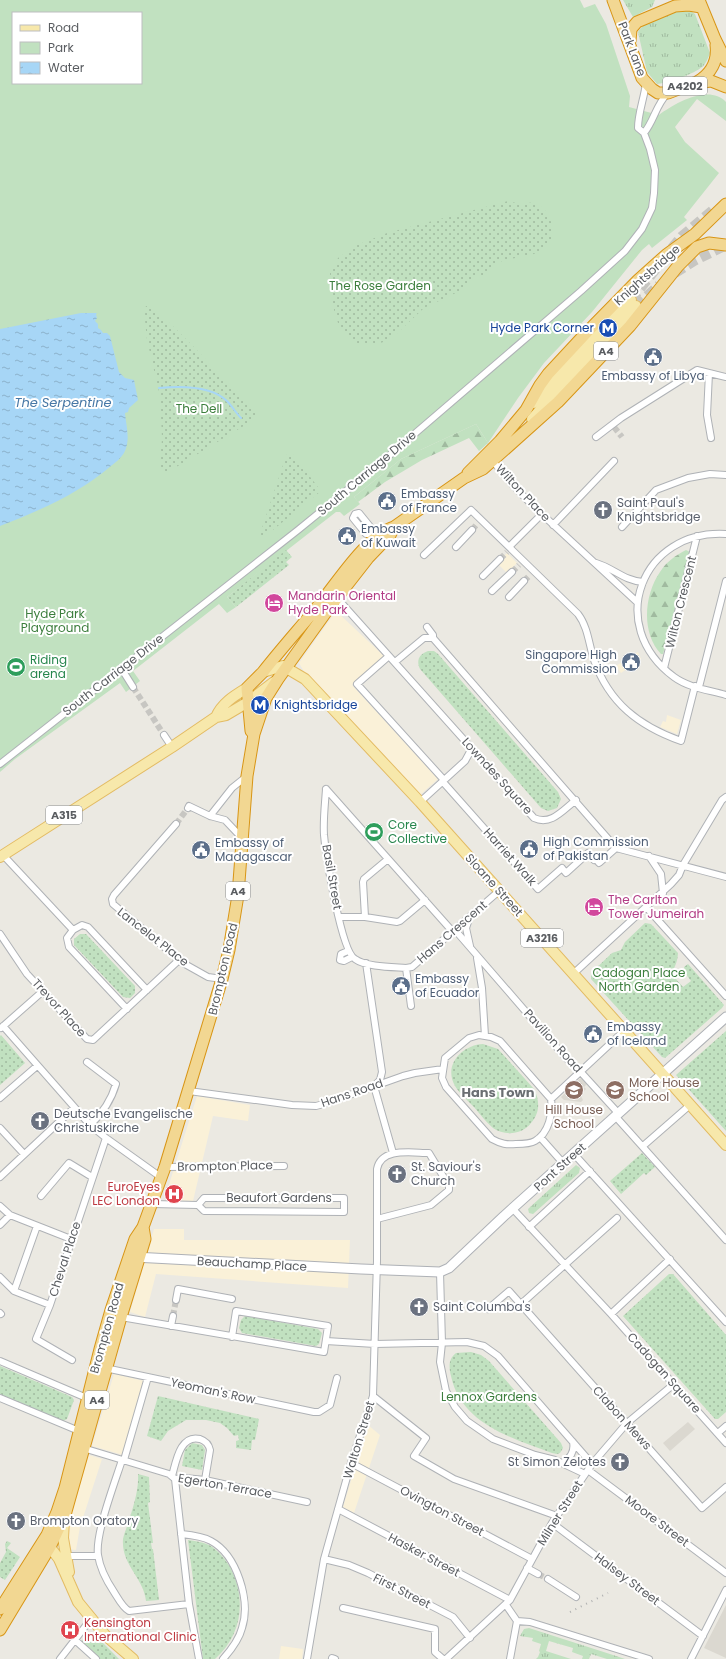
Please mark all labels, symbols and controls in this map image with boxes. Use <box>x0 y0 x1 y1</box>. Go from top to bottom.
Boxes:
legend <box>12 12 142 84</box>
text: Road <box>48 19 79 36</box>
street label: Park Lane <box>614 19 651 79</box>
text: Park <box>48 39 75 56</box>
text: Water <box>48 59 85 76</box>
road number: A4202 <box>663 77 707 95</box>
street label: Knightsbridge <box>610 240 683 309</box>
park label: The Rose Garden <box>329 277 431 294</box>
metro station icon: Hyde Park Corner <box>597 317 619 339</box>
place label: Hyde Park Corner <box>490 319 595 336</box>
road number: A4 <box>594 342 618 360</box>
public building icon: Embassy of Libya <box>642 346 664 368</box>
place label: Embassy of Libya <box>601 367 705 384</box>
water label: The Serpentine <box>14 393 112 412</box>
park label: The Dell <box>176 400 222 417</box>
street label: South Carriage Drive <box>314 426 420 519</box>
street label: Wilton Place <box>492 460 555 525</box>
place label: Embassy of France <box>401 485 457 516</box>
public building icon: Embassy of France <box>376 490 398 512</box>
place label: Saint Paul's Knightsbridge <box>617 494 700 525</box>
church icon: Saint Paul's Knightsbridge <box>592 499 614 521</box>
place label: Embassy of Kuwait <box>361 520 416 551</box>
public building icon: Embassy of Kuwait <box>336 525 358 547</box>
street label: Wilton Crescent <box>661 554 700 650</box>
place label: Mandarin Oriental Hyde Park <box>288 587 396 618</box>
hotel icon: Mandarin Oriental Hyde Park <box>263 592 285 614</box>
park label: Hyde Park Playground <box>21 605 89 636</box>
street label: South Carriage Drive <box>59 630 167 719</box>
place label: Singapore High Commission <box>525 646 617 677</box>
place label: Riding arena <box>30 651 67 682</box>
public building icon: Singapore High Commission <box>620 651 642 673</box>
sports icon: Riding arena <box>5 656 27 678</box>
metro station icon: Knightsbridge <box>249 694 271 716</box>
place label: Knightsbridge <box>274 696 357 713</box>
street label: Lowndes Square <box>458 733 537 818</box>
road number: A315 <box>46 806 82 824</box>
place label: Core Collective <box>388 816 447 847</box>
sports icon: Core Collective <box>363 821 385 843</box>
street label: Harriet Walk <box>480 824 541 890</box>
place label: High Commission of Pakistan <box>543 833 649 864</box>
place label: Embassy of Madagascar <box>215 834 293 865</box>
public building icon: High Commission of Pakistan <box>518 838 540 860</box>
public building icon: Embassy of Madagascar <box>190 839 212 861</box>
street label: Basil Street <box>318 843 347 911</box>
street label: Sloane Street <box>462 850 527 920</box>
road number: A4 <box>226 882 250 900</box>
place label: The Carlton Tower Jumeirah <box>608 891 704 922</box>
street label: Hans Crescent <box>413 896 490 967</box>
hotel icon: The Carlton Tower Jumeirah <box>583 896 605 918</box>
street label: Lancelot Place <box>114 903 193 970</box>
street label: Brompton Road <box>204 921 241 1017</box>
road number: A3216 <box>521 929 563 947</box>
park label: Cadogan Place North Garden <box>592 964 686 995</box>
place label: Embassy of Ecuador <box>415 970 480 1001</box>
street label: Trevor Place <box>29 975 90 1041</box>
public building icon: Embassy of Ecuador <box>390 975 412 997</box>
street label: Pavilion Road <box>520 1005 587 1076</box>
place label: Embassy of Iceland <box>607 1018 666 1049</box>
public building icon: Embassy of Iceland <box>582 1023 604 1045</box>
street label: Hans Road <box>318 1074 385 1111</box>
place label: More House School <box>629 1074 700 1105</box>
school or university icon: Hill House School <box>563 1079 585 1101</box>
school or university icon: More House School <box>604 1079 626 1101</box>
district label: Hans Town <box>461 1083 535 1102</box>
place label: Hill House School <box>545 1101 603 1132</box>
place label: Deutsche Evangelische Christuskirche <box>54 1105 193 1136</box>
church icon: Deutsche Evangelische Christuskirche <box>29 1110 51 1132</box>
street label: Pont Street <box>530 1139 590 1195</box>
street label: Brompton Place <box>177 1156 273 1175</box>
place label: St. Saviour's Church <box>411 1158 481 1189</box>
church icon: St. Saviour's Church <box>386 1163 408 1185</box>
place label: EuroEyes LEC London <box>92 1178 160 1209</box>
hospital icon: EuroEyes LEC London <box>163 1183 185 1205</box>
street label: Beaufort Gardens <box>226 1189 332 1206</box>
street label: Cheval Place <box>44 1219 85 1299</box>
street label: Beauchamp Place <box>197 1252 307 1275</box>
street label: Brompton Road <box>85 1280 128 1375</box>
church icon: Saint Columba's <box>408 1296 430 1318</box>
place label: Saint Columba's <box>433 1298 531 1315</box>
street label: Cadogan Square <box>624 1329 705 1417</box>
street label: Yeoman's Row <box>169 1373 257 1408</box>
street label: Clabon Mews <box>589 1382 656 1453</box>
park label: Lennox Gardens <box>441 1388 537 1405</box>
road number: A4 <box>85 1391 109 1409</box>
street label: Walton Street <box>339 1399 378 1481</box>
church icon: St Simon Zelotes <box>609 1451 631 1473</box>
place label: St Simon Zelotes <box>508 1453 606 1470</box>
street label: Egerton Terrace <box>177 1469 273 1502</box>
street label: Milner Street <box>533 1477 586 1549</box>
street label: Ovington Street <box>397 1481 487 1540</box>
street label: Moore Street <box>622 1491 693 1550</box>
church icon: Brompton Oratory <box>5 1510 27 1532</box>
place label: Brompton Oratory <box>30 1512 138 1529</box>
street label: Hasker Street <box>385 1528 463 1581</box>
street label: Halsey Street <box>591 1548 664 1609</box>
street label: First Street <box>371 1569 434 1612</box>
place label: Kensington International Clinic <box>84 1614 197 1645</box>
hospital icon: Kensington International Clinic <box>59 1619 81 1641</box>

